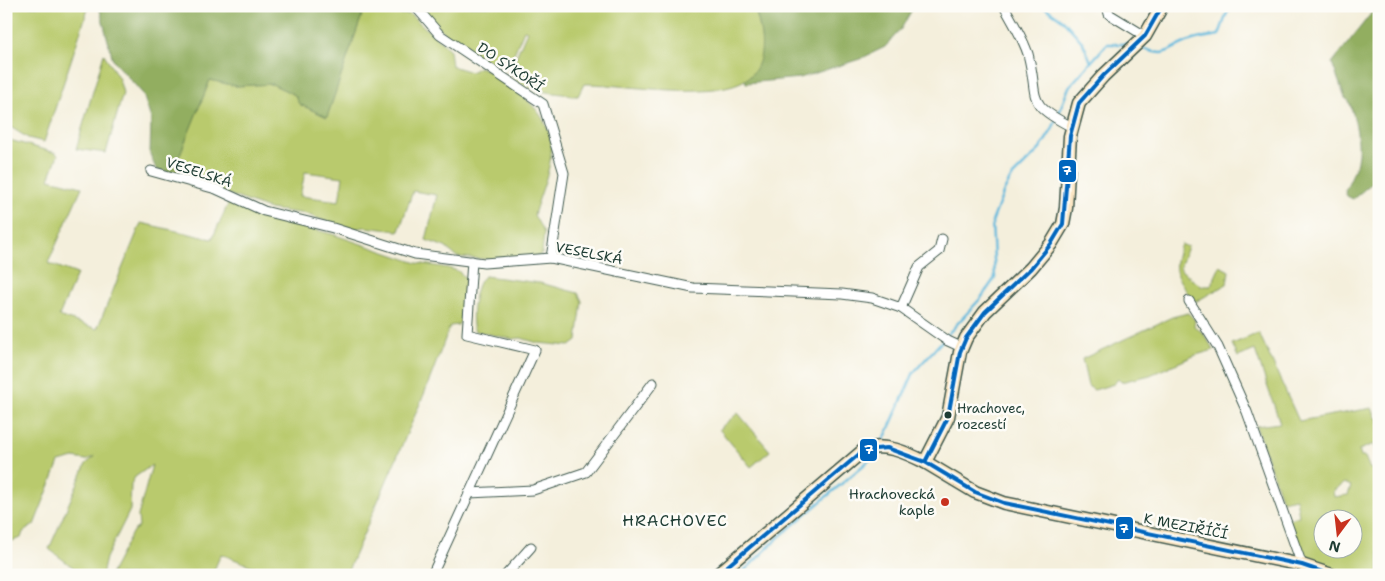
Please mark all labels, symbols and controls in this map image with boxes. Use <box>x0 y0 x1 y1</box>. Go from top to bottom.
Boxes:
street label: DO SÝKOŘÍ <box>474 38 548 96</box>
street label: VESELSKÁ <box>164 153 234 191</box>
line badge: 7 <box>1058 159 1077 183</box>
text: 7 <box>1062 161 1072 179</box>
street label: VESELSKÁ <box>554 238 624 268</box>
place label: Hrachovec, rozcestí <box>957 400 1025 433</box>
marker: Hrachovec, rozcestí <box>943 410 953 420</box>
line badge: 7 <box>859 438 878 462</box>
text: 7 <box>864 440 874 458</box>
place label: Hrachovecká kaple <box>849 485 935 519</box>
marker: Hrachovecká kaple <box>939 496 951 508</box>
north arrow <box>1312 508 1362 558</box>
street label: K MEZIŘÍČÍ <box>1142 509 1230 543</box>
district label: HRACHOVEC <box>622 510 728 531</box>
line badge: 7 <box>1115 516 1134 540</box>
text: 7 <box>1119 519 1129 537</box>
text: N <box>1327 536 1342 557</box>

